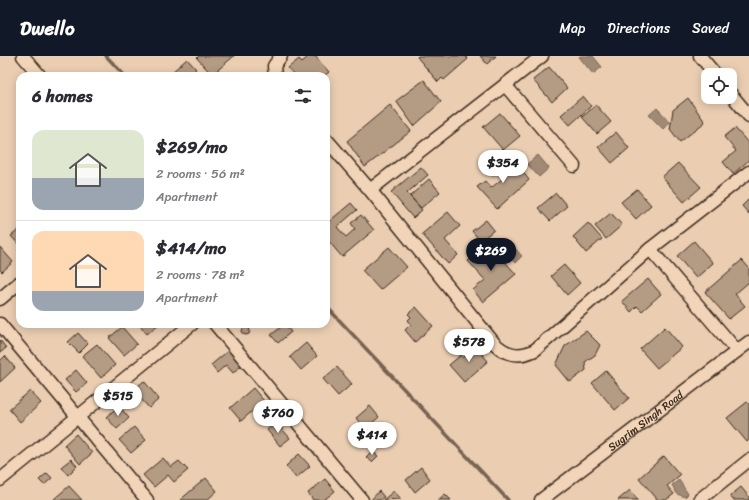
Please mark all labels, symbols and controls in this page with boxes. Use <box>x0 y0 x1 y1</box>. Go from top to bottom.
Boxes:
text: Dwello <box>20 12 75 45</box>
text: Map <box>559 16 585 41</box>
text: Directions <box>607 16 670 41</box>
text: Saved <box>692 16 729 41</box>
map controls <box>701 68 737 104</box>
button: locate <box>701 68 737 104</box>
text: 6 homes <box>32 81 92 111</box>
icon: filters <box>292 85 314 107</box>
text: $269/mo <box>156 132 227 162</box>
icon: home <box>64 146 112 194</box>
pin: $354 <box>479 150 527 184</box>
text: $354 <box>487 151 519 174</box>
text: 2 rooms · 56 m² <box>156 162 245 185</box>
text: Apartment <box>156 185 217 208</box>
text: $414/mo <box>156 233 226 263</box>
pin: $269 <box>467 238 515 272</box>
text: $269 <box>475 239 507 262</box>
icon: home <box>64 247 112 295</box>
text: 2 rooms · 78 m² <box>156 263 245 286</box>
text: Apartment <box>156 286 217 309</box>
pin: $578 <box>445 329 493 363</box>
text: $578 <box>453 330 485 353</box>
pin: $515 <box>94 383 142 417</box>
text: $515 <box>103 384 133 407</box>
street label: Sugrim Singh Road <box>604 385 689 456</box>
pin: $760 <box>254 400 302 434</box>
text: $760 <box>262 401 294 424</box>
pin: $414 <box>348 422 396 456</box>
text: $414 <box>357 423 387 446</box>

